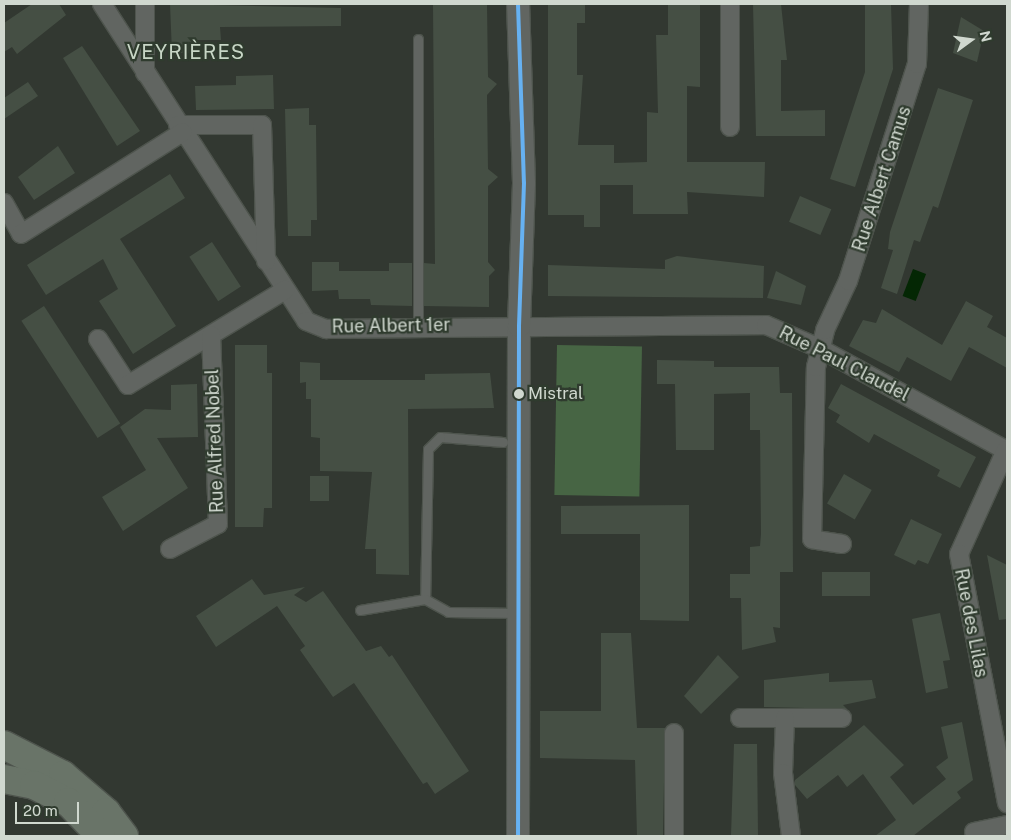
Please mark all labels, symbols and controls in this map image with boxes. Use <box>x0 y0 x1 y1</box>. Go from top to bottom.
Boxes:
north arrow <box>946 15 996 65</box>
text: N <box>976 29 995 44</box>
district label: VEYRIÈRES <box>126 40 246 64</box>
street label: Rue Albert Camus <box>848 104 916 254</box>
street label: Rue Albert 1er <box>331 314 451 338</box>
street label: Rue Paul Claudel <box>775 322 913 406</box>
street label: Rue Alfred Nobel <box>202 369 228 513</box>
place label: Mistral <box>528 384 583 404</box>
marker: Mistral <box>514 389 524 399</box>
street label: Rue des Lilas <box>950 567 992 679</box>
scale bar <box>18 792 81 824</box>
text: 20 m <box>23 802 58 819</box>

